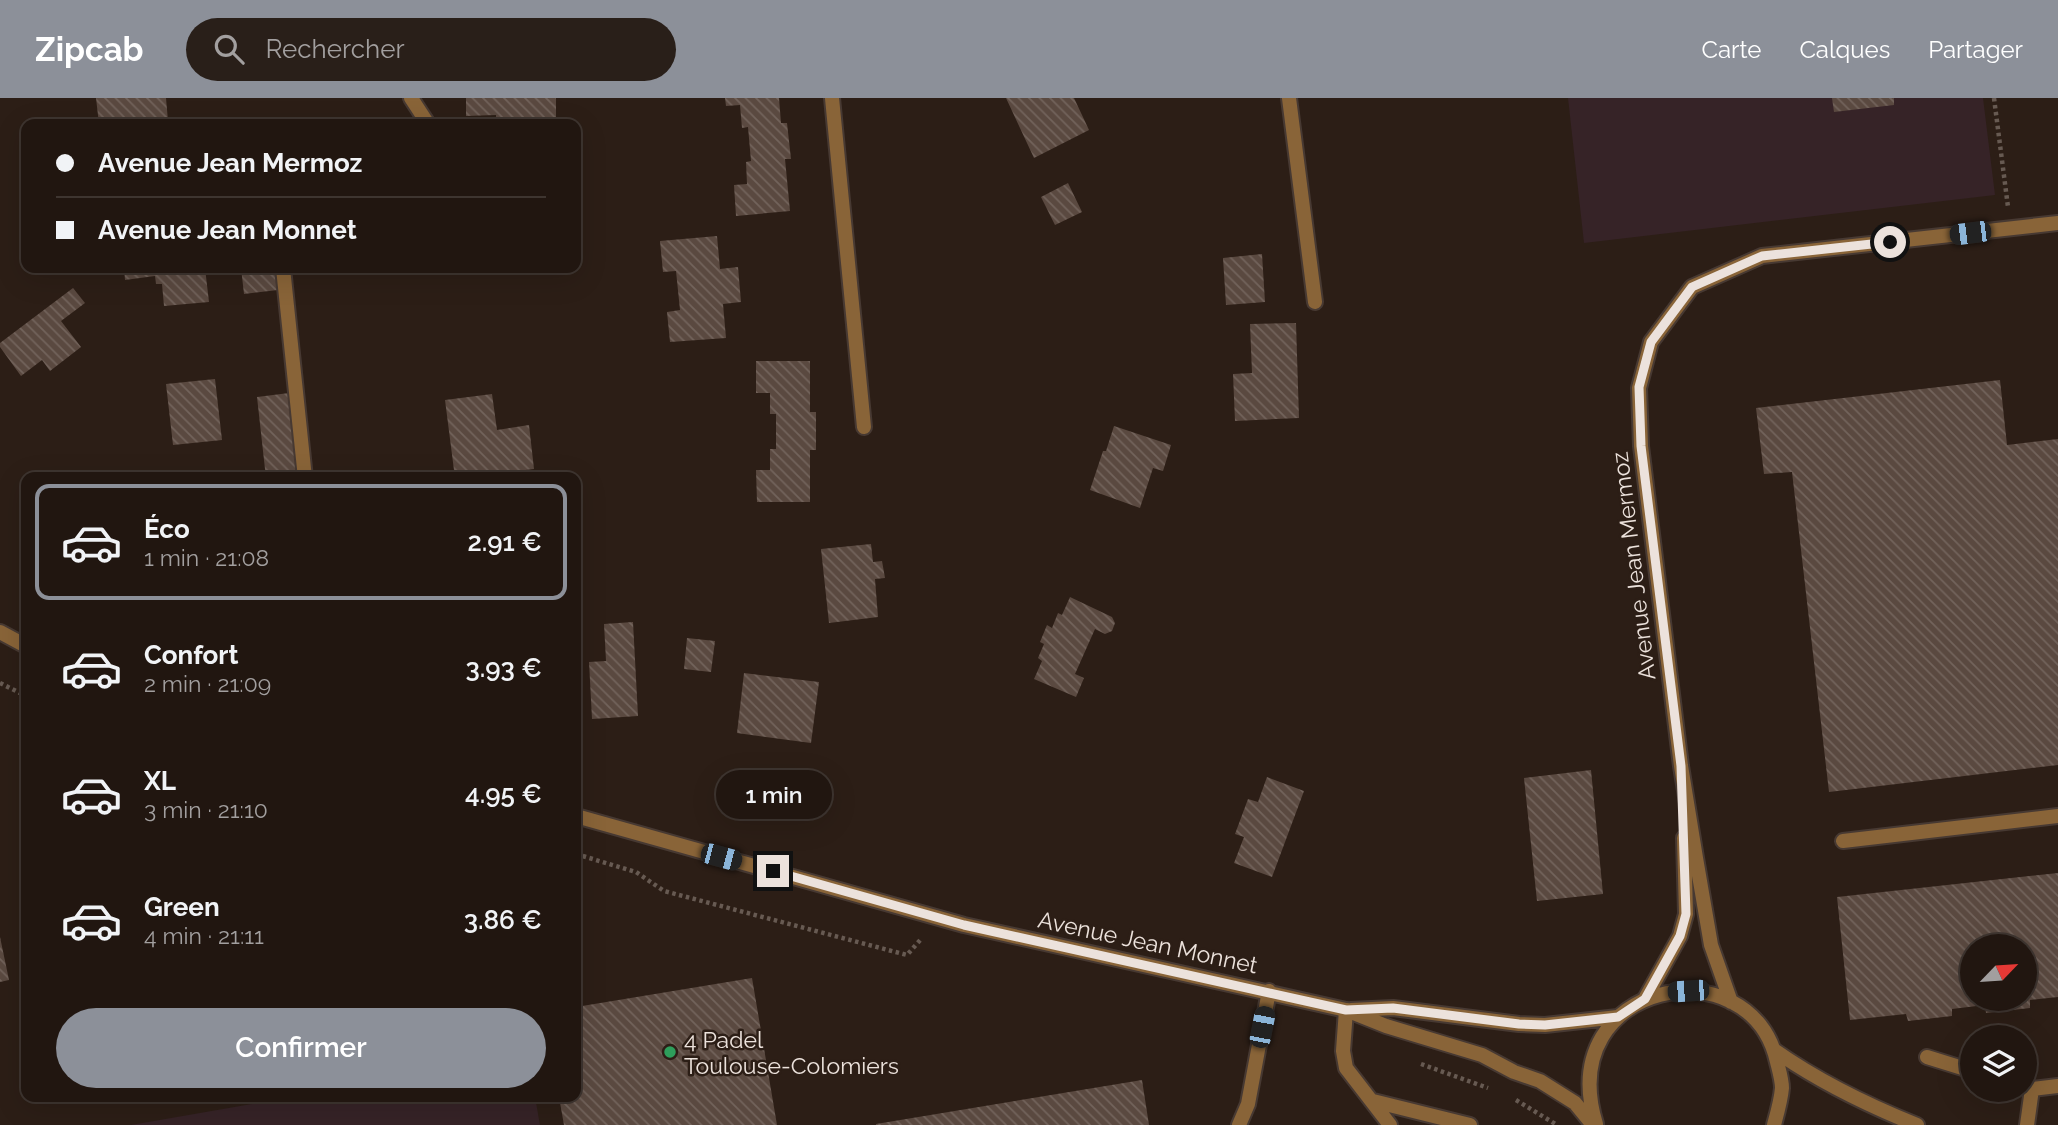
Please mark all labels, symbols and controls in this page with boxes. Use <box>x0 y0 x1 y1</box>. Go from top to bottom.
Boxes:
search box <box>186 18 676 81</box>
text: Zipcab <box>35 30 144 69</box>
icon: search <box>210 30 248 68</box>
text: Rechercher <box>266 34 405 64</box>
text: Carte <box>1702 35 1761 64</box>
text: Calques <box>1799 35 1890 64</box>
text: Partager <box>1928 35 2023 64</box>
text: Avenue Jean Mermoz <box>98 148 362 178</box>
text: Avenue Jean Monnet <box>98 215 357 245</box>
car <box>1948 220 1993 246</box>
route start <box>1874 226 1906 258</box>
street label: Avenue Jean Mermoz <box>1606 450 1660 682</box>
icon: car <box>60 511 123 574</box>
text: Éco <box>144 514 190 544</box>
text: 2.91 € <box>467 527 542 557</box>
text: 1 min · 21:08 <box>144 544 269 571</box>
icon: car <box>60 637 123 700</box>
text: Confort <box>144 640 238 670</box>
text: 3.93 € <box>465 653 542 683</box>
text: 2 min · 21:09 <box>144 670 271 697</box>
icon: car <box>60 763 123 826</box>
text: XL <box>144 766 176 796</box>
callout: 1 min <box>715 770 831 818</box>
text: 4.95 € <box>465 779 542 809</box>
text: 1 min <box>745 781 803 808</box>
text: 3 min · 21:10 <box>144 796 268 823</box>
car <box>698 841 745 873</box>
route end <box>757 855 789 887</box>
icon: car <box>60 889 123 952</box>
text: Green <box>144 892 220 922</box>
text: 3.86 € <box>464 905 542 935</box>
street label: Avenue Jean Monnet <box>1036 906 1261 979</box>
text: 4 min · 21:11 <box>144 922 264 949</box>
north arrow <box>1960 934 2037 1012</box>
map controls <box>1960 934 2037 1102</box>
car <box>1667 979 1710 1003</box>
car <box>1248 1004 1277 1050</box>
button: Confirmer <box>56 1008 546 1088</box>
button: layers <box>1960 1025 2037 1102</box>
place label: 4 Padel Toulouse-Colomiers <box>684 1026 899 1079</box>
marker: 4 Padel Toulouse-Colomiers <box>662 1044 678 1060</box>

